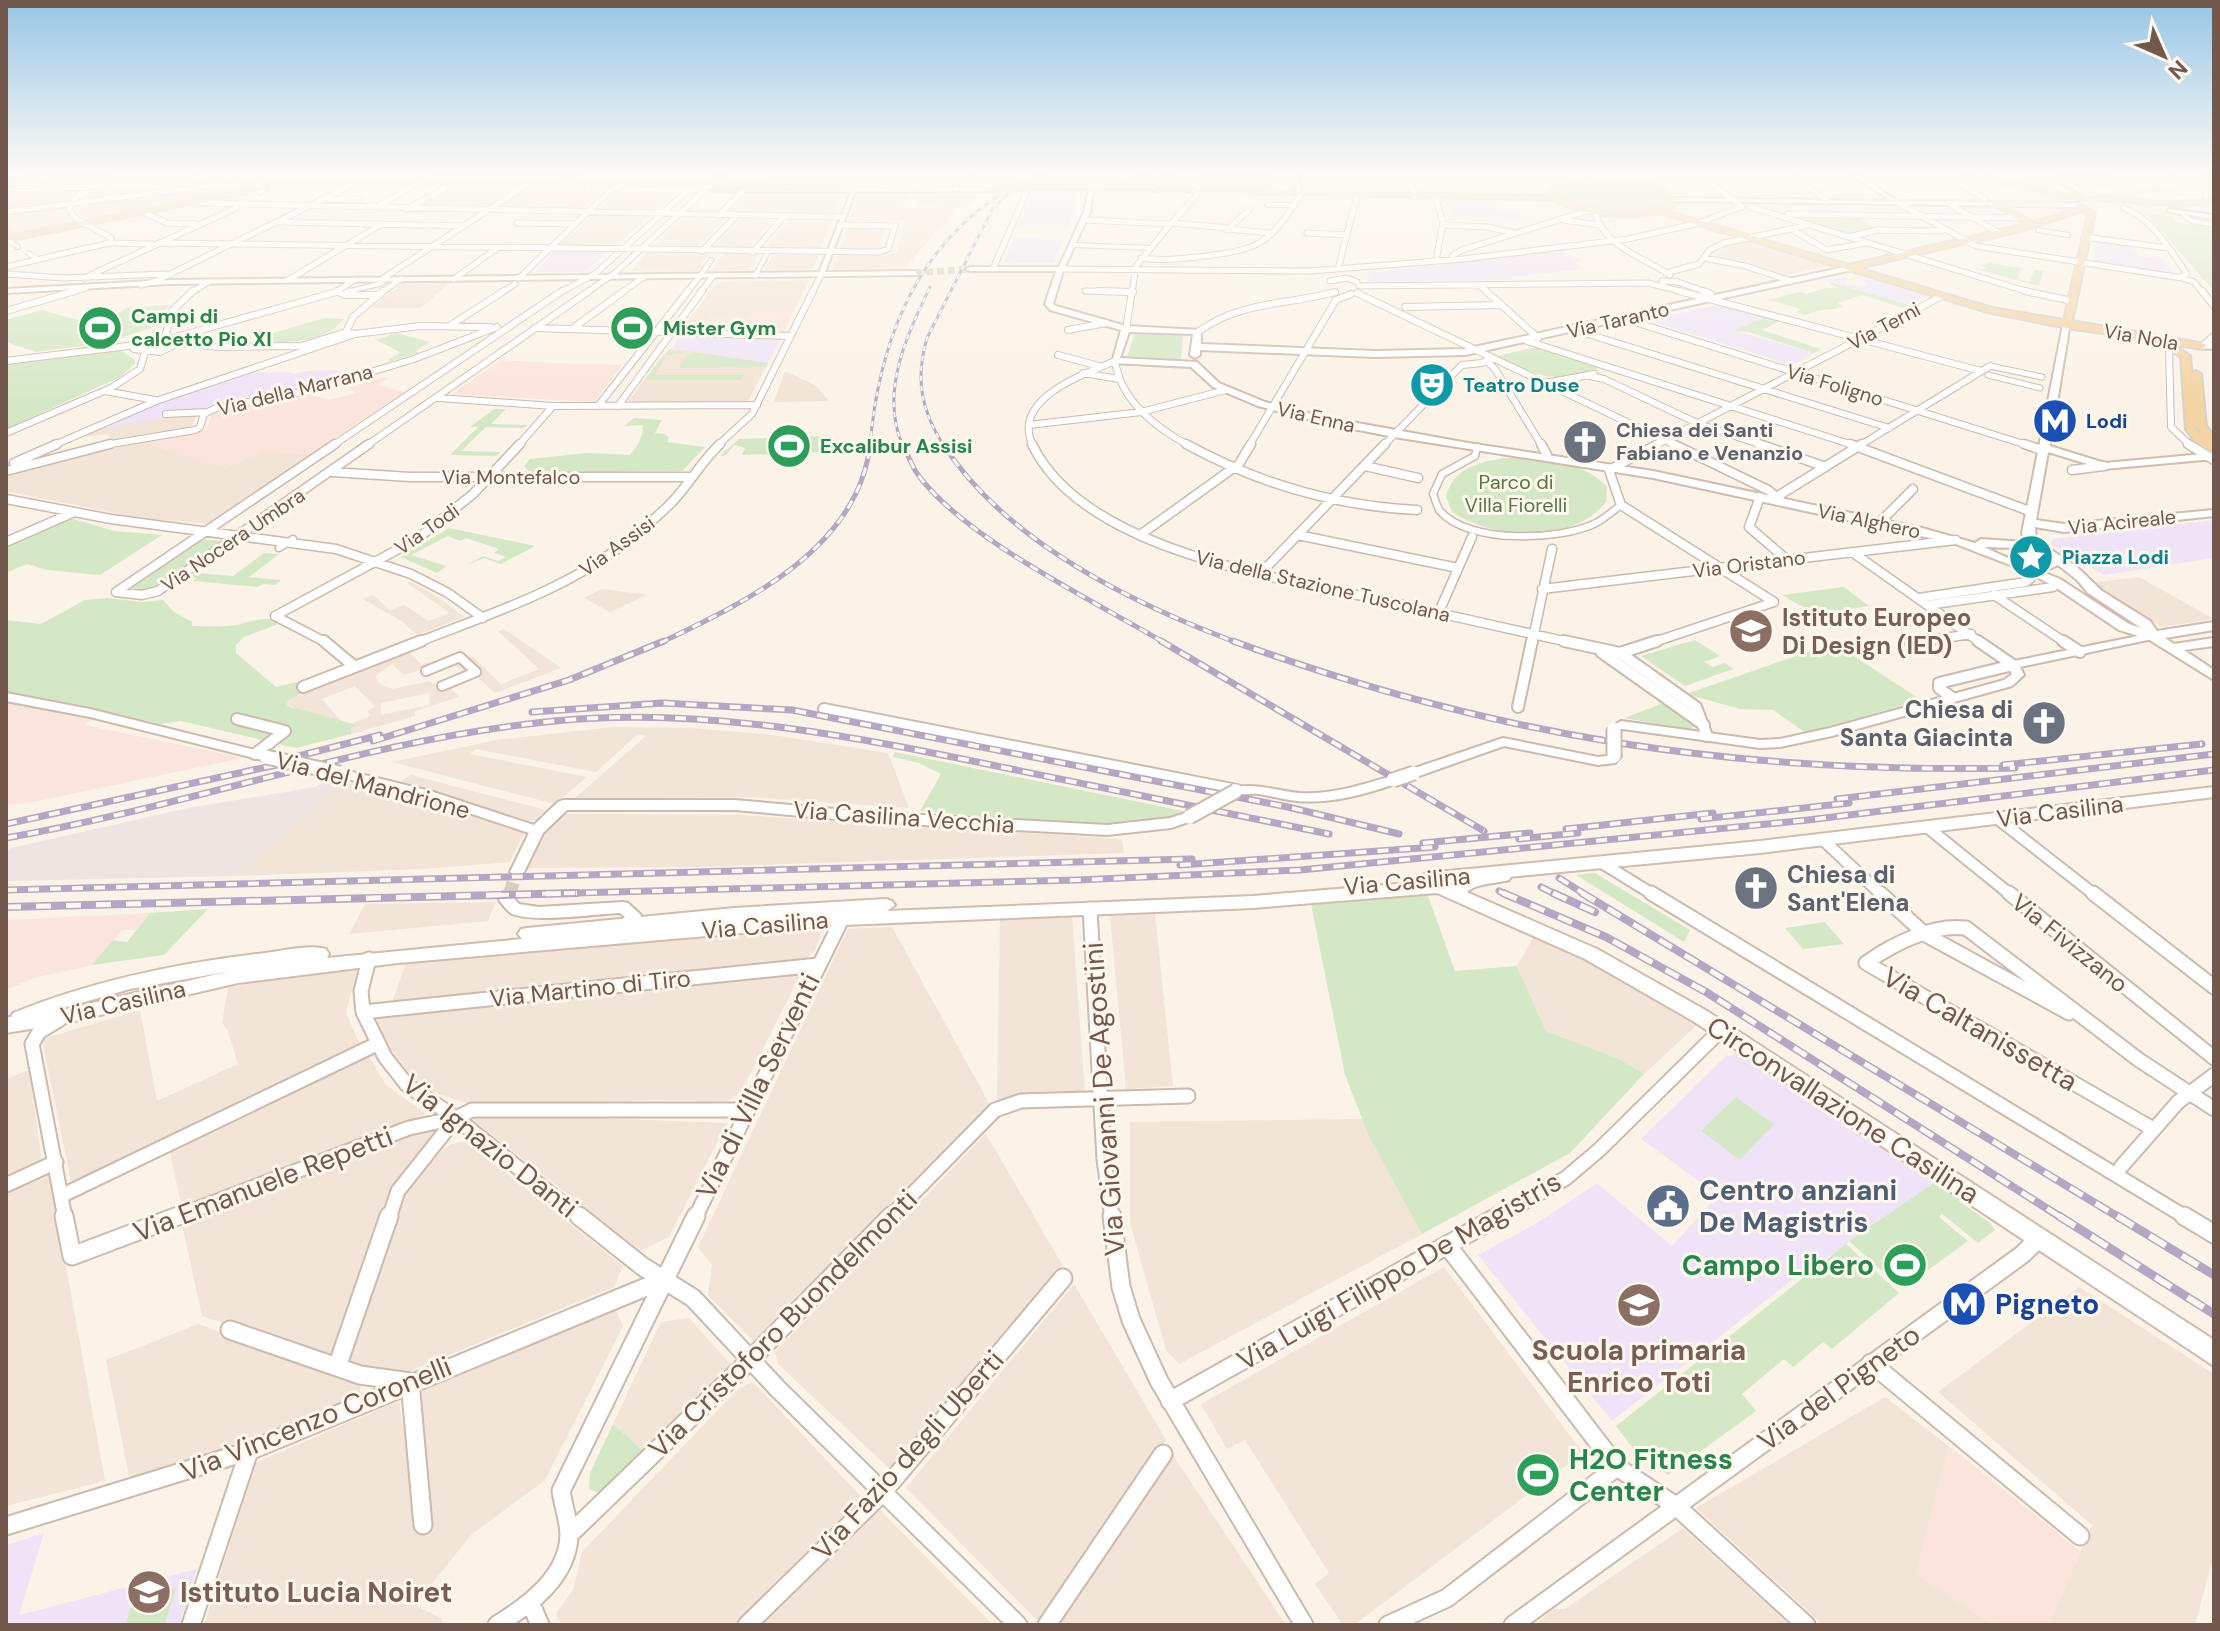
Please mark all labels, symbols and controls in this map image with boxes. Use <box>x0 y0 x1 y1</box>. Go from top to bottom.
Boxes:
north arrow <box>2124 16 2204 96</box>
text: N <box>2162 54 2194 86</box>
street label: Via Taranto <box>1564 296 1672 344</box>
street label: Via Terni <box>1843 296 1925 356</box>
place label: Campi di calcetto Pio XI <box>131 303 272 352</box>
sports icon: Campi di calcetto Pio XI <box>76 304 124 352</box>
sports icon: Mister Gym <box>608 304 656 352</box>
place label: Mister Gym <box>663 315 776 341</box>
street label: Via Nola <box>2102 318 2180 356</box>
street label: Via della Marrana <box>215 358 375 422</box>
street label: Via Foligno <box>1783 358 1887 412</box>
theatre icon: Teatro Duse <box>1408 361 1456 409</box>
place label: Teatro Duse <box>1463 372 1580 398</box>
street label: Via Enna <box>1274 395 1358 439</box>
metro station icon: Lodi <box>2031 397 2079 445</box>
place label: Lodi <box>2086 408 2128 434</box>
place label: Chiesa dei Santi Fabiano e Venanzio <box>1616 417 1803 466</box>
church icon: Chiesa dei Santi Fabiano e Venanzio <box>1561 418 1609 466</box>
sports icon: Excalibur Assisi <box>765 422 813 470</box>
place label: Excalibur Assisi <box>820 433 973 459</box>
street label: Via Montefalco <box>442 464 580 490</box>
park label: Parco di Villa Fiorelli <box>1465 469 1567 518</box>
street label: Via Nocera Umbra <box>156 482 310 598</box>
street label: Via Todi <box>390 497 464 561</box>
street label: Via Alghero <box>1815 497 1923 545</box>
street label: Via Acireale <box>2067 503 2177 541</box>
street label: Via Assisi <box>574 510 660 582</box>
place icon: Piazza Lodi <box>2007 533 2055 581</box>
street label: Via della Stazione Tuscolana <box>1193 544 1453 628</box>
street label: Via Oristano <box>1691 544 1807 584</box>
place label: Piazza Lodi <box>2062 544 2169 570</box>
place label: Istituto Europeo Di Design (IED) <box>1782 602 1971 661</box>
school or university icon: Istituto Europeo Di Design (IED) <box>1727 607 1775 655</box>
place label: Chiesa di Santa Giacinta <box>1840 694 2013 753</box>
church icon: Chiesa di Santa Giacinta <box>2020 699 2068 747</box>
street label: Via del Mandrione <box>272 744 474 826</box>
street label: Via Casilina <box>1995 788 2125 834</box>
street label: Via Casilina Vecchia <box>792 794 1016 840</box>
place label: Chiesa di Sant'Elena <box>1787 859 1909 918</box>
street label: Via Casilina <box>1342 860 1472 902</box>
church icon: Chiesa di Sant'Elena <box>1732 864 1780 912</box>
street label: Via Fivizzano <box>2005 886 2135 1000</box>
street label: Via Casilina <box>700 904 830 946</box>
street label: Via Giovanni De Agostini <box>1075 941 1133 1257</box>
street label: Via Caltanissetta <box>1876 958 2084 1100</box>
street label: Via Martino di Tiro <box>488 962 692 1014</box>
street label: Via di Villa Serventi <box>687 967 829 1205</box>
street label: Via Casilina <box>58 973 188 1031</box>
street label: Circonvallazione Casilina <box>1700 1008 1986 1212</box>
street label: Via Ignazio Danti <box>394 1066 586 1226</box>
street label: Via Emanuele Repetti <box>128 1117 398 1251</box>
street label: Via Luigi Filippo De Magistris <box>1230 1163 1568 1379</box>
place label: Centro anziani De Magistris <box>1699 1172 1897 1241</box>
street label: Via Cristoforo Buondelmonti <box>641 1182 925 1466</box>
public building icon: Centro anziani De Magistris <box>1644 1182 1692 1230</box>
sports icon: Campo Libero <box>1881 1241 1929 1289</box>
place label: Campo Libero <box>1682 1247 1874 1284</box>
metro station icon: Pigneto <box>1940 1280 1988 1328</box>
school or university icon: Scuola primaria Enrico Toti <box>1615 1281 1663 1329</box>
place label: Pigneto <box>1995 1286 2099 1323</box>
street label: Via del Pigneto <box>1750 1316 1928 1460</box>
place label: Scuola primaria Enrico Toti <box>1532 1332 1746 1401</box>
street label: Via Fazio degli Uberti <box>804 1342 1012 1568</box>
street label: Via Vincenzo Coronelli <box>175 1348 457 1490</box>
place label: H2O Fitness Center <box>1569 1441 1733 1510</box>
sports icon: H2O Fitness Center <box>1514 1451 1562 1499</box>
school or university icon: Istituto Lucia Noiret <box>125 1568 173 1616</box>
place label: Istituto Lucia Noiret <box>180 1574 452 1611</box>

